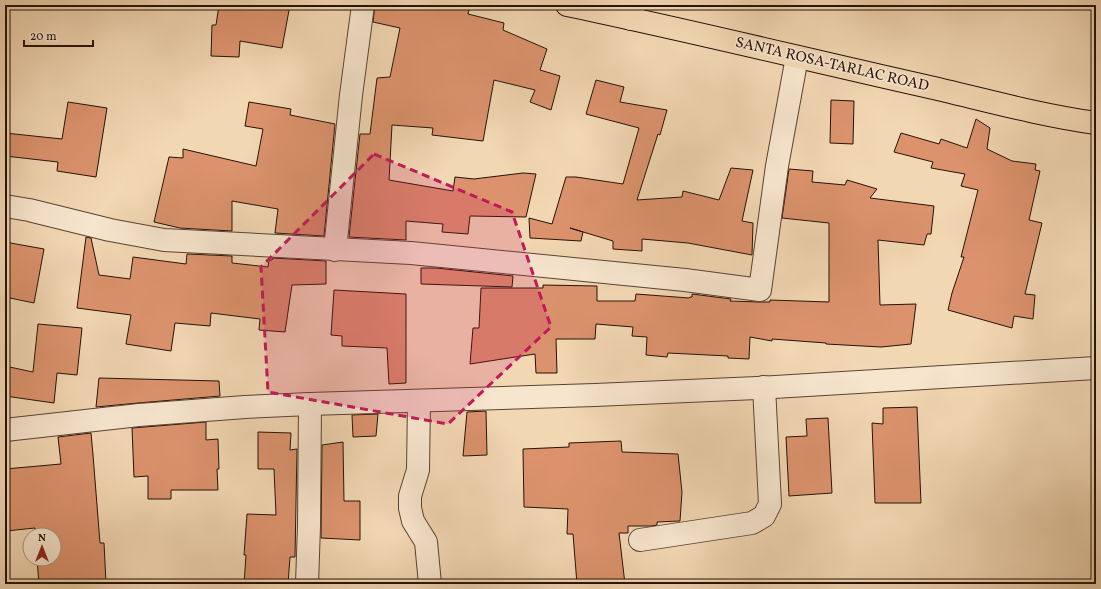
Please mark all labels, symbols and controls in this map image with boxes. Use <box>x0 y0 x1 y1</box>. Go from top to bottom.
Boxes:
scale bar <box>24 22 93 48</box>
text: 20 m <box>30 29 57 45</box>
street label: SANTA ROSA-TARLAC ROAD <box>733 32 931 98</box>
north arrow <box>22 527 62 567</box>
text: N <box>38 531 46 546</box>

